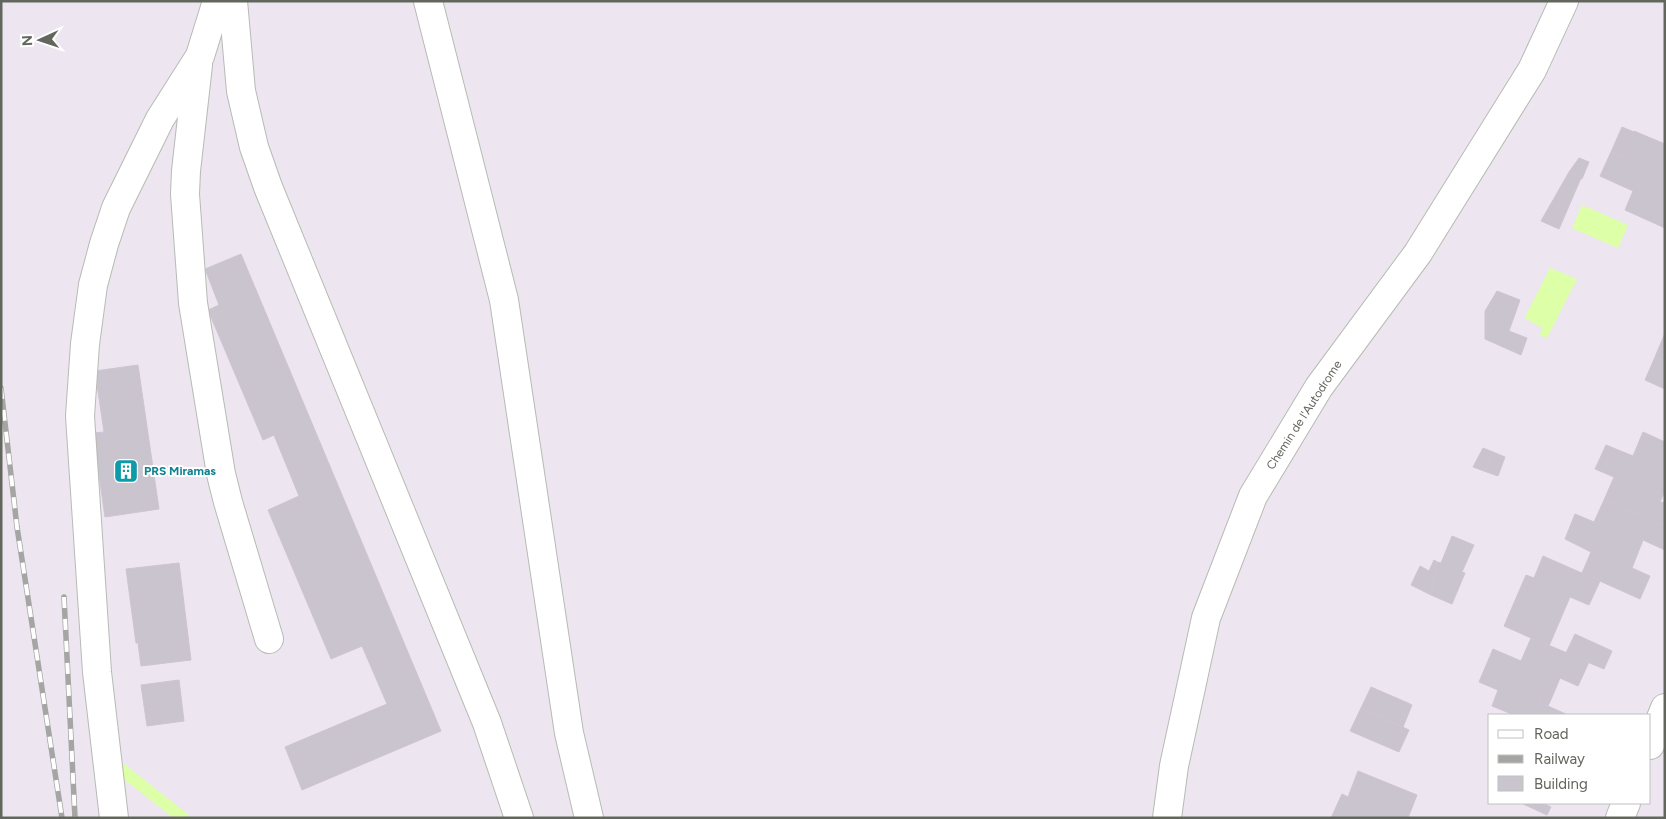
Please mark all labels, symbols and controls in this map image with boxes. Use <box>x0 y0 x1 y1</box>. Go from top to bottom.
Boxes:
north arrow <box>15 15 65 65</box>
text: N <box>19 35 36 47</box>
street label: Chemin de l'Autodrome <box>1263 357 1345 472</box>
building icon: PRS Miramas <box>113 458 139 484</box>
place label: PRS Miramas <box>144 464 216 478</box>
legend <box>1488 714 1651 804</box>
text: Road <box>1534 725 1569 743</box>
text: Railway <box>1534 750 1585 768</box>
text: Building <box>1534 775 1588 793</box>

